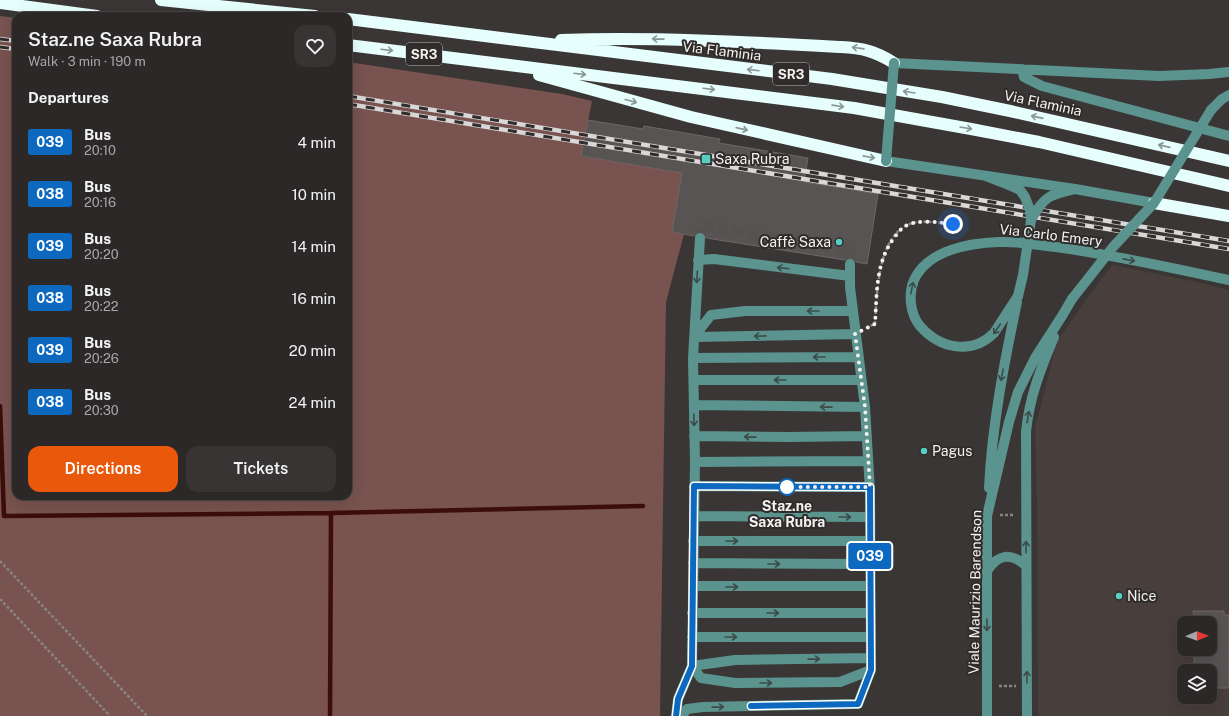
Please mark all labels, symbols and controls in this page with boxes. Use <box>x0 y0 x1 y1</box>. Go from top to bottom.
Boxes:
button: heart <box>294 25 336 67</box>
text: Staz.ne Saxa Rubra <box>28 28 202 50</box>
one-way arrow <box>652 35 665 43</box>
street label: Via Flaminia <box>682 38 762 64</box>
road number: SR3 <box>406 43 442 65</box>
one-way arrow <box>852 44 865 52</box>
one-way arrow <box>380 46 393 53</box>
text: Walk · 3 min · 190 m <box>28 54 146 69</box>
road number: SR3 <box>773 63 809 85</box>
one-way arrow <box>747 66 760 73</box>
one-way arrow <box>573 70 586 78</box>
one-way arrow <box>702 86 715 93</box>
street label: Via Flaminia <box>1003 87 1083 119</box>
one-way arrow <box>903 88 916 96</box>
text: Departures <box>28 89 109 106</box>
one-way arrow <box>625 97 638 105</box>
one-way arrow <box>831 102 844 110</box>
one-way arrow <box>1031 112 1044 120</box>
one-way arrow <box>959 124 972 132</box>
one-way arrow <box>735 125 748 133</box>
text: Bus <box>84 126 111 143</box>
text: 039 <box>36 134 64 150</box>
text: 4 min <box>297 134 336 151</box>
one-way arrow <box>1158 141 1171 149</box>
text: 20:10 <box>84 143 116 158</box>
place label: Saxa Rubra <box>715 151 790 167</box>
marker: Saxa Rubra <box>700 153 712 165</box>
one-way arrow <box>862 154 875 162</box>
text: Bus <box>84 178 111 195</box>
text: 038 <box>36 186 64 202</box>
text: 10 min <box>292 186 336 203</box>
text: 20:16 <box>84 195 116 210</box>
your location <box>943 214 963 234</box>
street label: Via Carlo Emery <box>999 221 1104 249</box>
text: Bus <box>84 230 111 247</box>
place label: Caffè Saxa <box>760 234 831 250</box>
marker: Caffè Saxa <box>834 237 844 247</box>
text: 039 <box>36 238 64 254</box>
text: 14 min <box>291 238 336 255</box>
text: 20:20 <box>84 247 119 262</box>
one-way arrow <box>1122 256 1135 264</box>
one-way arrow <box>777 264 790 271</box>
one-way arrow <box>694 270 701 283</box>
text: Bus <box>84 282 111 299</box>
one-way arrow <box>908 282 916 295</box>
text: 038 <box>36 290 64 306</box>
text: 16 min <box>291 290 336 307</box>
text: 20:22 <box>84 299 118 314</box>
one-way arrow <box>807 307 820 315</box>
one-way arrow <box>993 323 1001 334</box>
one-way arrow <box>754 332 767 340</box>
text: Bus <box>84 334 111 351</box>
text: 039 <box>36 342 64 358</box>
text: 20 min <box>289 342 336 359</box>
text: 20:26 <box>84 351 119 366</box>
one-way arrow <box>813 353 826 361</box>
one-way arrow <box>997 368 1005 381</box>
one-way arrow <box>774 376 787 384</box>
text: Bus <box>84 386 111 403</box>
text: 038 <box>36 394 64 410</box>
text: 24 min <box>289 394 336 411</box>
text: 20:30 <box>84 403 119 418</box>
one-way arrow <box>820 403 833 411</box>
one-way arrow <box>1024 411 1032 424</box>
one-way arrow <box>690 413 698 426</box>
one-way arrow <box>744 433 757 441</box>
place label: Pagus <box>932 443 972 459</box>
button: Directions <box>28 446 178 492</box>
button: Tickets <box>186 446 336 492</box>
marker: Pagus <box>919 446 929 456</box>
marker: Staz.ne Saxa Rubra <box>778 478 796 496</box>
place label: Staz.ne Saxa Rubra <box>749 498 825 530</box>
street label: Viale Maurizio Barendson <box>966 510 984 674</box>
one-way arrow <box>838 513 851 521</box>
one-way arrow <box>725 537 738 545</box>
one-way arrow <box>1022 541 1030 554</box>
line badge: 039 <box>847 543 893 569</box>
text: 039 <box>856 548 884 564</box>
one-way arrow <box>767 560 780 568</box>
one-way arrow <box>725 583 738 591</box>
place label: Nice <box>1127 588 1157 604</box>
marker: Nice <box>1114 591 1124 601</box>
one-way arrow <box>766 609 779 617</box>
north arrow <box>1177 616 1217 656</box>
map controls <box>1177 616 1217 704</box>
one-way arrow <box>983 618 991 631</box>
one-way arrow <box>724 633 737 641</box>
one-way arrow <box>807 655 820 663</box>
button: layers <box>1177 664 1217 704</box>
one-way arrow <box>1023 671 1031 684</box>
one-way arrow <box>759 679 772 687</box>
one-way arrow <box>711 703 724 711</box>

